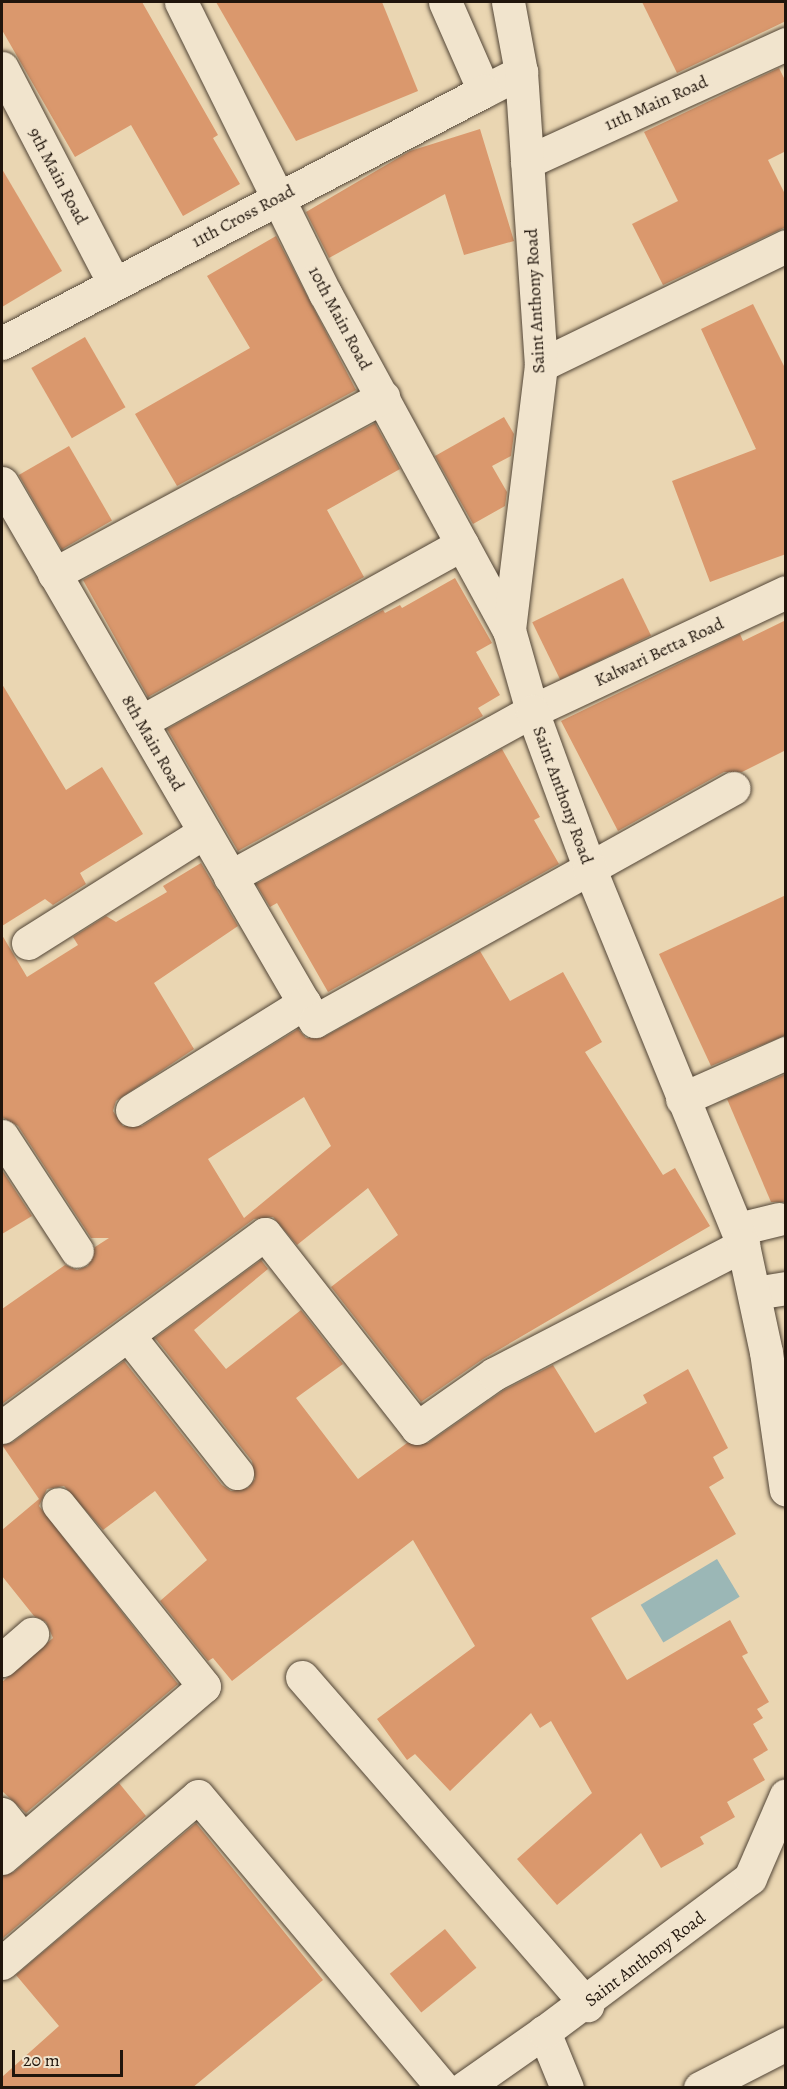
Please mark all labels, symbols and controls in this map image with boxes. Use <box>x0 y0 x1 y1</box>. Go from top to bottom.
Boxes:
street label: 11th Main Road <box>601 71 711 135</box>
street label: 9th Main Road <box>23 124 93 228</box>
street label: 11th Cross Road <box>188 180 298 252</box>
street label: Saint Anthony Road <box>520 228 550 374</box>
street label: 10th Main Road <box>304 262 376 374</box>
street label: Kalwari Betta Road <box>591 613 727 691</box>
street label: 8th Main Road <box>117 691 189 795</box>
street label: Saint Anthony Road <box>528 723 598 867</box>
street label: Saint Anthony Road <box>581 1907 709 2011</box>
scale bar <box>15 2038 126 2076</box>
text: 20 m <box>23 2048 60 2072</box>

